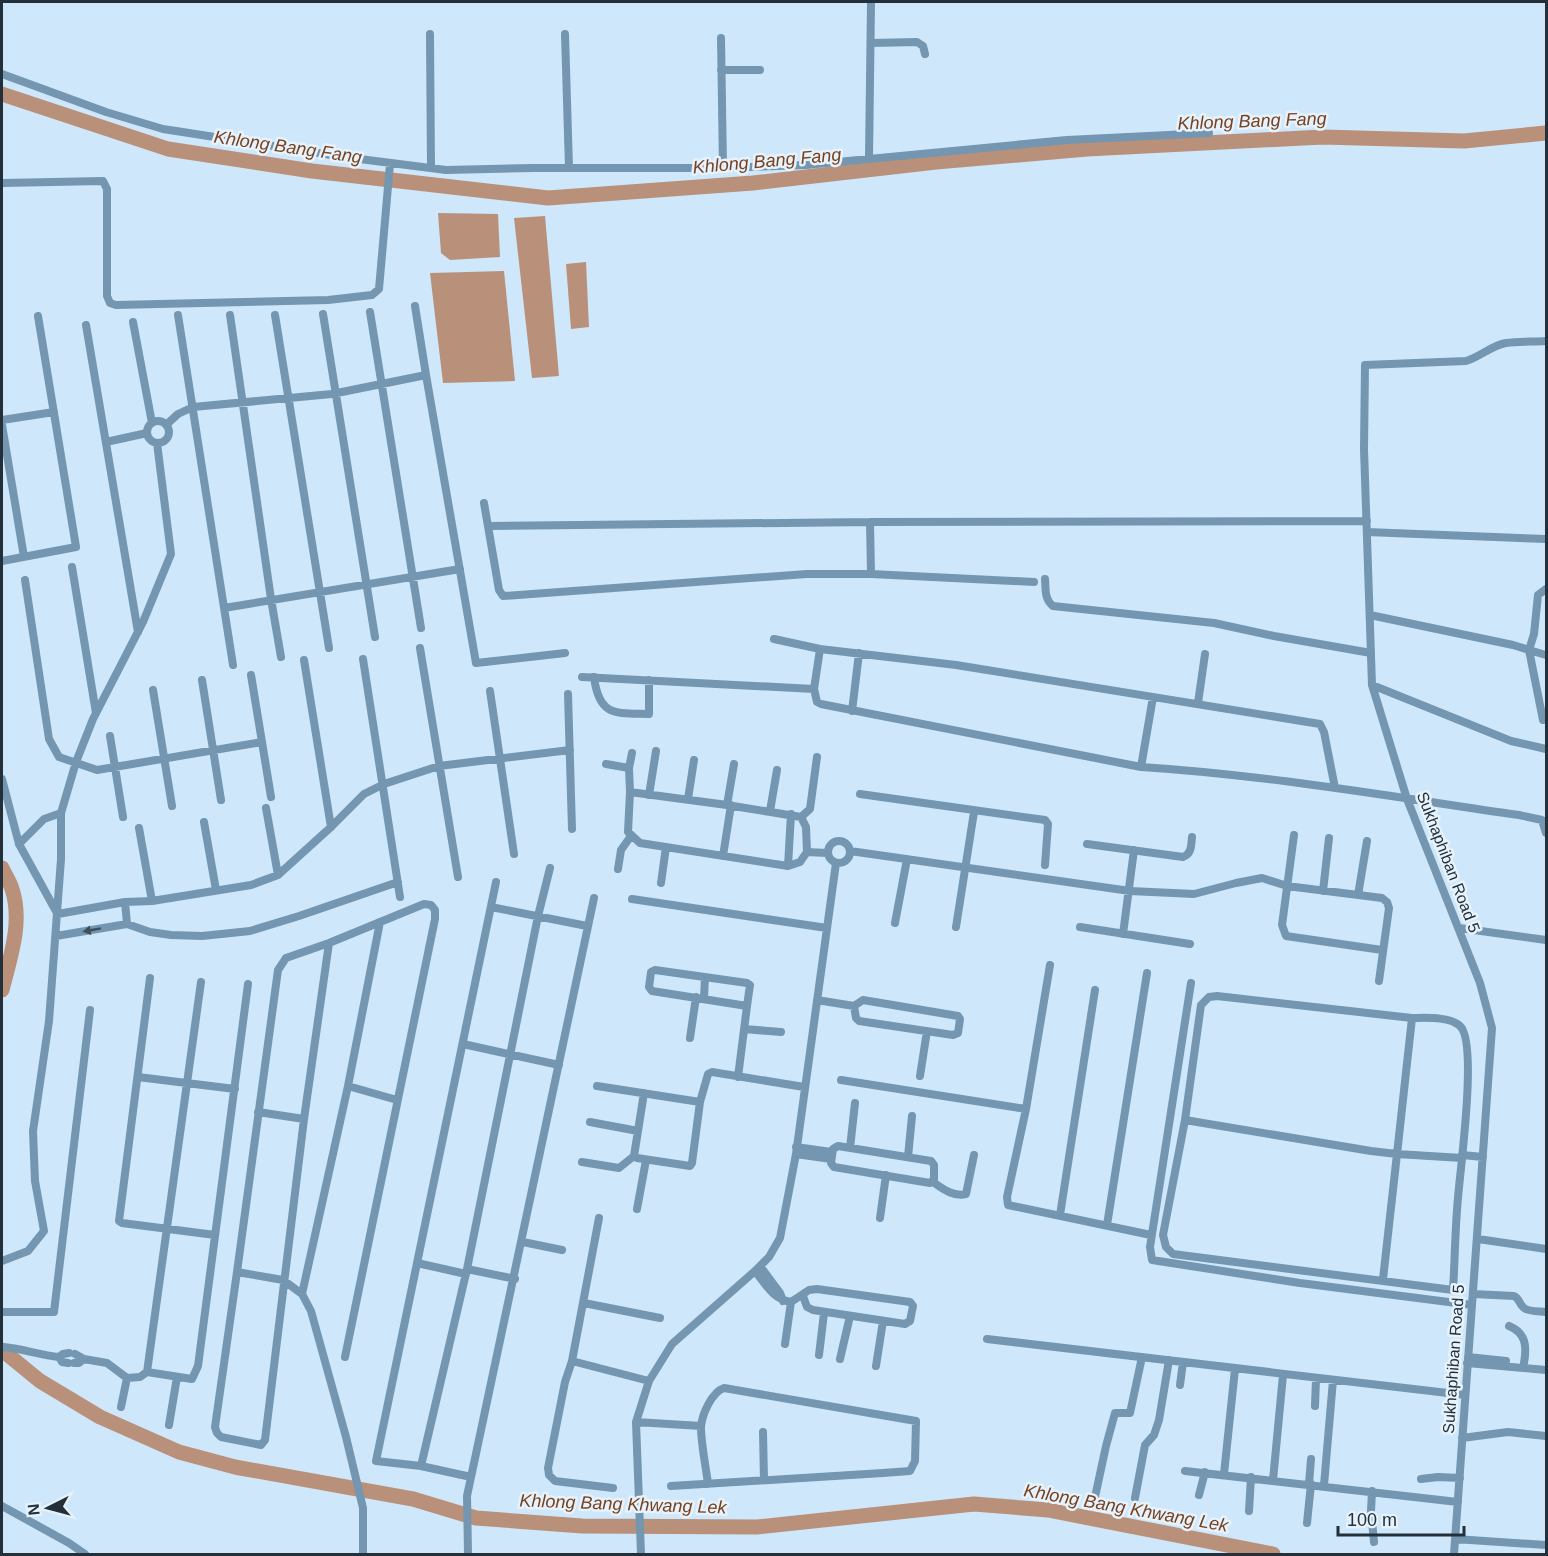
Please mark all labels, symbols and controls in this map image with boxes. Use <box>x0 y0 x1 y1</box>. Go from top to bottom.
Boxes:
water label: Khlong Bang Fang <box>1177 108 1327 134</box>
water label: Khlong Bang Fang <box>213 127 363 167</box>
water label: Khlong Bang Fang <box>692 145 842 177</box>
street label: Sukhaphiban Road 5 <box>1414 789 1483 935</box>
one-way arrow <box>82 926 101 935</box>
street label: Sukhaphiban Road 5 <box>1440 1284 1467 1434</box>
north arrow <box>18 1478 78 1538</box>
water label: Khlong Bang Khwang Lek <box>1022 1480 1231 1536</box>
water label: Khlong Bang Khwang Lek <box>519 1490 728 1518</box>
scale bar <box>1338 1499 1464 1537</box>
text: N <box>25 1503 43 1516</box>
text: 100 m <box>1347 1510 1397 1530</box>

